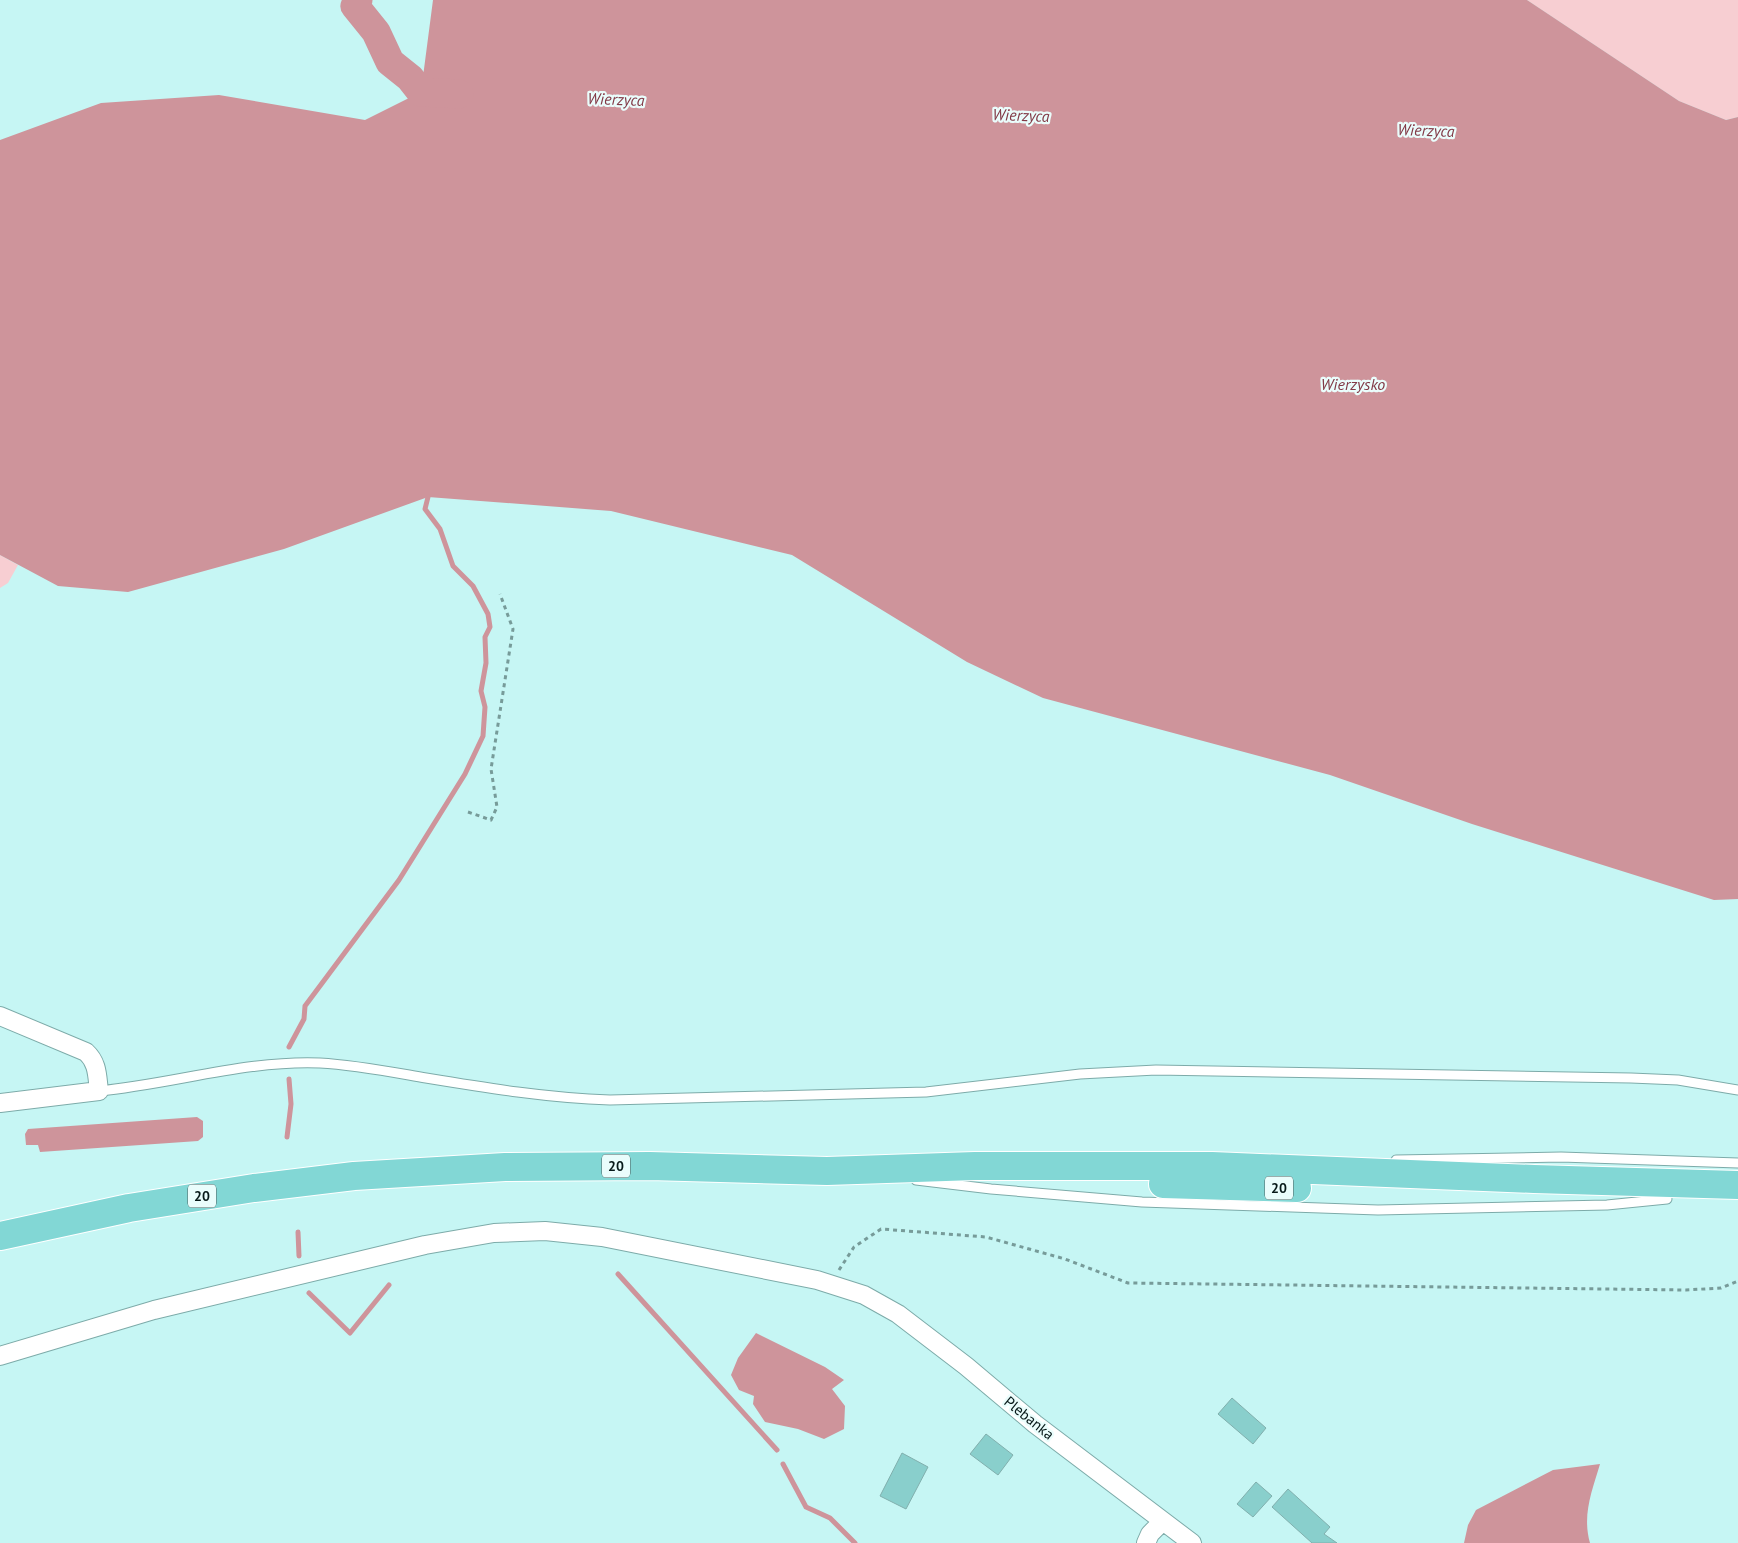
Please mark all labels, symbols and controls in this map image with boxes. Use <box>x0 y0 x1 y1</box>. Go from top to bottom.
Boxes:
water label: Wierzyca <box>587 88 645 110</box>
water label: Wierzyca <box>992 104 1050 126</box>
water label: Wierzyca <box>1397 119 1455 141</box>
water label: Wierzysko <box>1321 374 1385 394</box>
road number: 20 <box>602 1154 630 1178</box>
road number: 20 <box>1265 1176 1293 1200</box>
road number: 20 <box>188 1184 216 1208</box>
street label: Plebanka <box>1001 1392 1058 1443</box>

